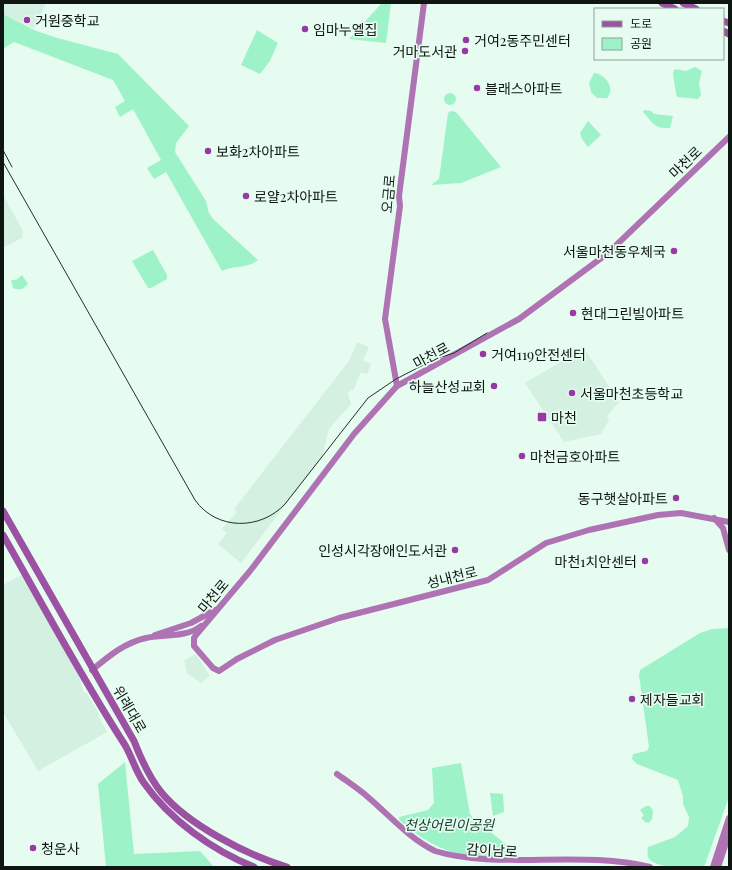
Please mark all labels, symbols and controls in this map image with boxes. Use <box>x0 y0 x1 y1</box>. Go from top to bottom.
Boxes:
legend <box>594 8 724 60</box>
place label: 거원중학교 <box>35 11 100 30</box>
marker: 거원중학교 <box>22 15 32 25</box>
text: 도로 <box>630 15 652 31</box>
place label: 임마누엘집 <box>313 20 377 39</box>
marker: 임마누엘집 <box>300 24 310 34</box>
place label: 거여2동주민센터 <box>474 31 571 50</box>
marker: 거여2동주민센터 <box>461 35 471 45</box>
text: 공원 <box>630 35 652 51</box>
place label: 거마도서관 <box>393 42 457 61</box>
marker: 거마도서관 <box>460 46 470 56</box>
place label: 블래스아파트 <box>485 79 562 98</box>
marker: 블래스아파트 <box>472 83 482 93</box>
place label: 보화2차아파트 <box>216 142 300 161</box>
street label: 마천로 <box>665 142 706 182</box>
marker: 보화2차아파트 <box>203 146 213 156</box>
street label: 오금로 <box>377 174 399 214</box>
place label: 로얄2차아파트 <box>254 187 338 206</box>
marker: 로얄2차아파트 <box>241 191 251 201</box>
place label: 서울마천동우체국 <box>563 242 666 261</box>
marker: 서울마천동우체국 <box>669 246 679 256</box>
place label: 현대그린빌아파트 <box>581 304 684 323</box>
marker: 현대그린빌아파트 <box>568 308 578 318</box>
street label: 마천로 <box>409 337 453 372</box>
place label: 거여119안전센터 <box>491 345 586 364</box>
marker: 거여119안전센터 <box>478 349 488 359</box>
place label: 하늘산성교회 <box>409 377 486 396</box>
marker: 하늘산성교회 <box>489 381 499 391</box>
place label: 서울마천초등학교 <box>580 384 683 403</box>
marker: 서울마천초등학교 <box>567 388 577 398</box>
place label: 마천 <box>551 408 577 427</box>
marker: 마천 <box>536 411 548 423</box>
place label: 마천금호아파트 <box>530 447 620 466</box>
marker: 마천금호아파트 <box>517 451 527 461</box>
place label: 동구햇살아파트 <box>578 489 668 508</box>
marker: 동구햇살아파트 <box>671 493 681 503</box>
place label: 인성시각장애인도서관 <box>318 541 447 560</box>
marker: 인성시각장애인도서관 <box>450 545 460 555</box>
place label: 마천1치안센터 <box>555 552 637 571</box>
marker: 마천1치안센터 <box>640 556 650 566</box>
street label: 성내천로 <box>425 562 479 592</box>
street label: 마천로 <box>193 575 233 617</box>
street label: 위례대로 <box>109 682 151 736</box>
place label: 제자들교회 <box>640 690 704 709</box>
marker: 제자들교회 <box>627 694 637 704</box>
park label: 천상어린이공원 <box>404 815 495 834</box>
place label: 청운사 <box>41 839 80 858</box>
street label: 감이남로 <box>466 839 518 861</box>
marker: 청운사 <box>28 843 38 853</box>

